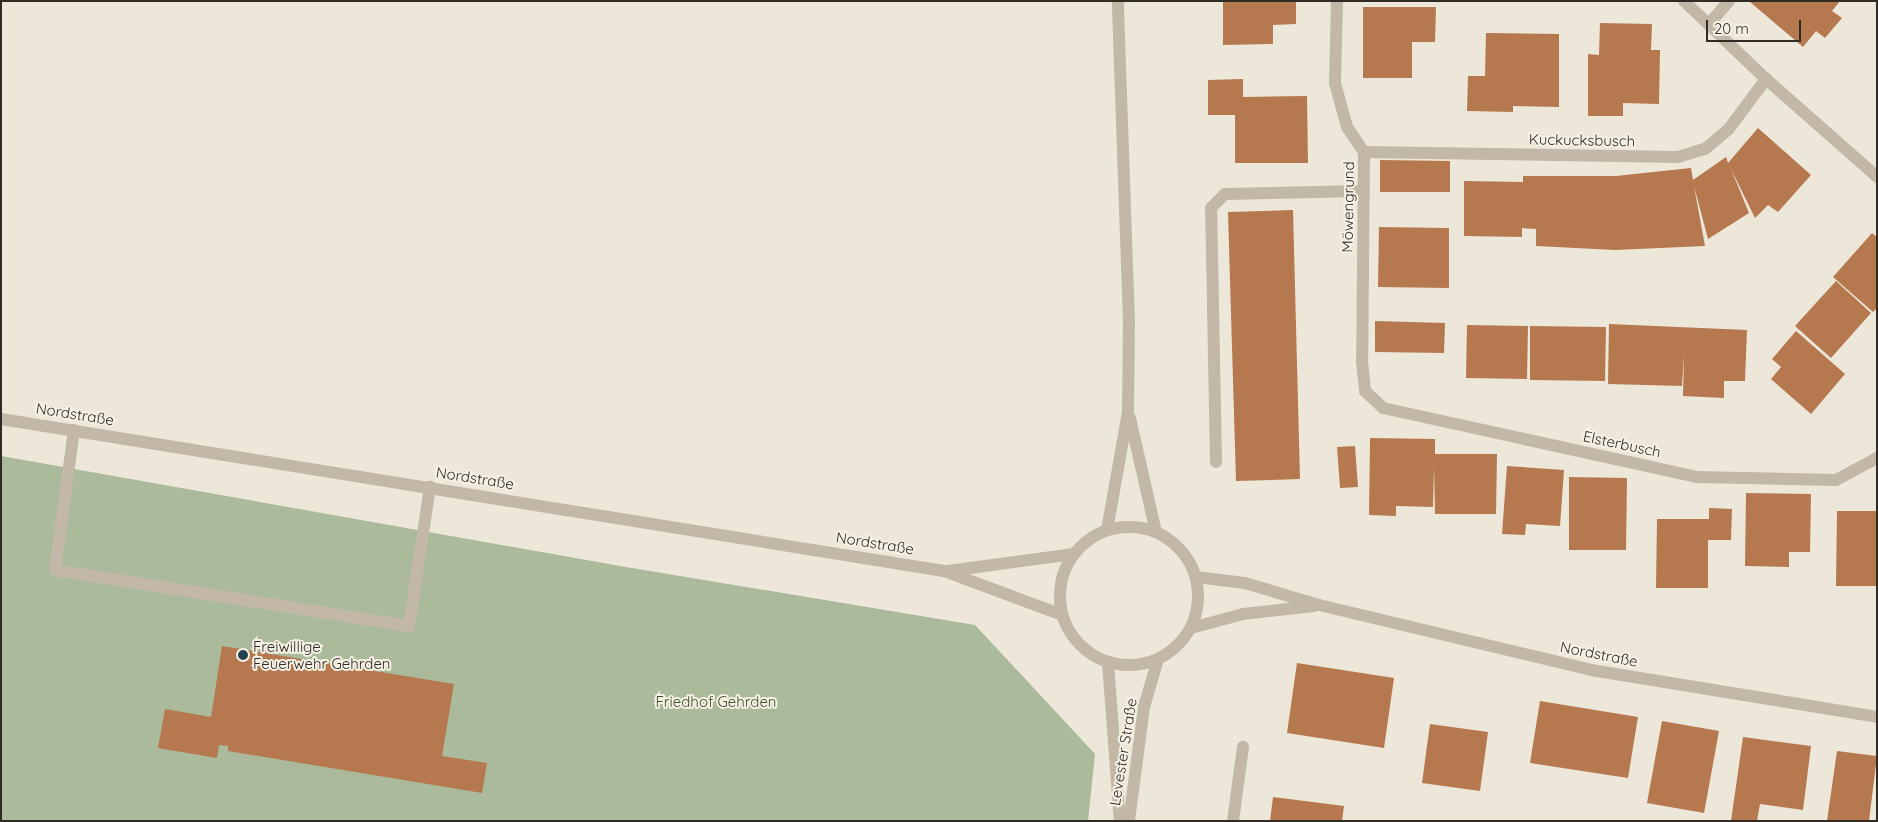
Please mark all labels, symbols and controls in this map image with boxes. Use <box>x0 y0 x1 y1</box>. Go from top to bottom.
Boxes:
scale bar <box>1708 10 1803 42</box>
text: 20 m <box>1714 19 1749 38</box>
street label: Kuckucksbusch <box>1529 130 1635 150</box>
street label: Möwengrund <box>1338 161 1358 253</box>
street label: Nordstraße <box>35 399 115 429</box>
street label: Elsterbusch <box>1581 427 1663 461</box>
street label: Nordstraße <box>435 463 515 493</box>
street label: Nordstraße <box>835 528 915 558</box>
place label: Freiwillige Feuerwehr Gehrden <box>253 637 391 672</box>
street label: Nordstraße <box>1559 638 1639 670</box>
marker: Freiwillige Feuerwehr Gehrden <box>237 649 249 661</box>
park label: Friedhof Gehrden <box>655 693 777 711</box>
street label: Levester Straße <box>1106 697 1140 807</box>

